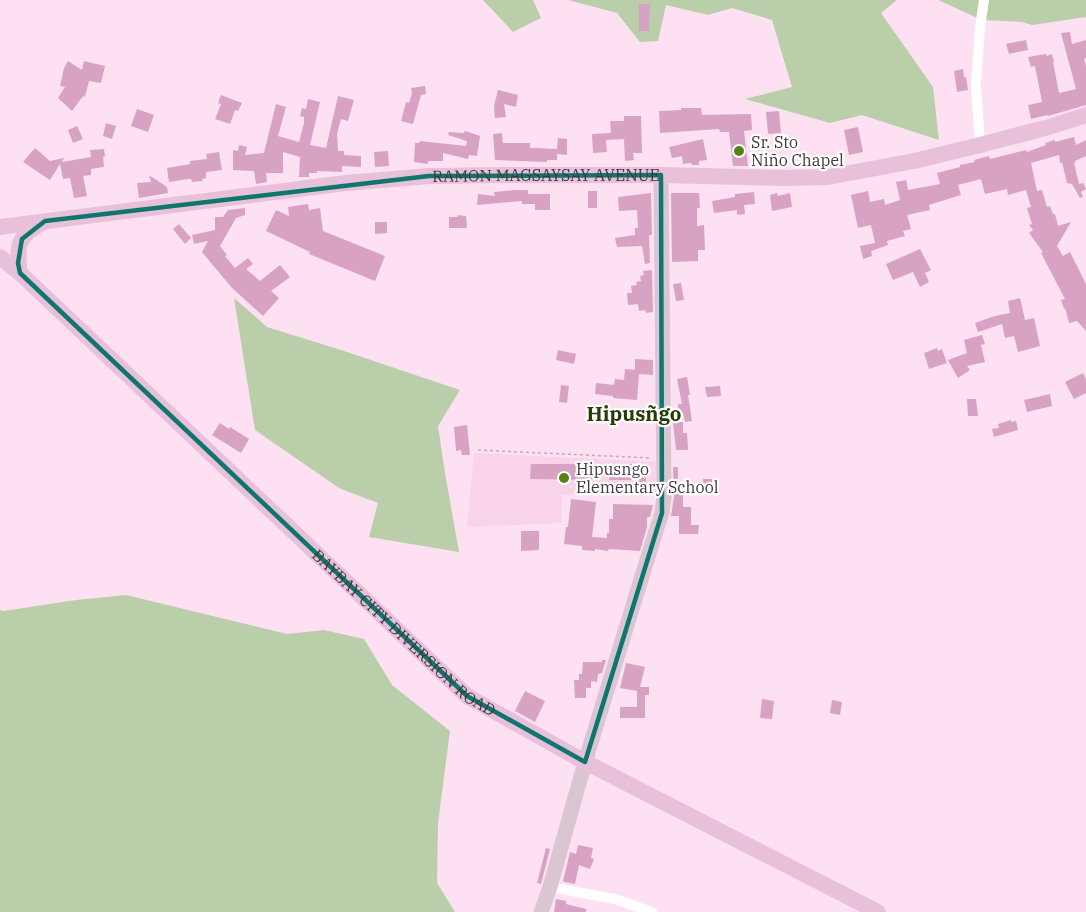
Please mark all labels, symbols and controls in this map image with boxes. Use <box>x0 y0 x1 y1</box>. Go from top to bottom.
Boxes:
place label: Sr. Sto Niño Chapel <box>751 132 844 170</box>
marker: Sr. Sto Niño Chapel <box>732 144 746 158</box>
street label: RAMON MAGSAYSAY AVENUE <box>432 165 660 186</box>
district label: Hipusñgo <box>587 400 681 427</box>
place label: Hipusngo Elementary School <box>576 459 719 497</box>
marker: Hipusngo Elementary School <box>557 471 571 485</box>
street label: BAYBAY CITY DIVERSION ROAD <box>308 545 499 720</box>

